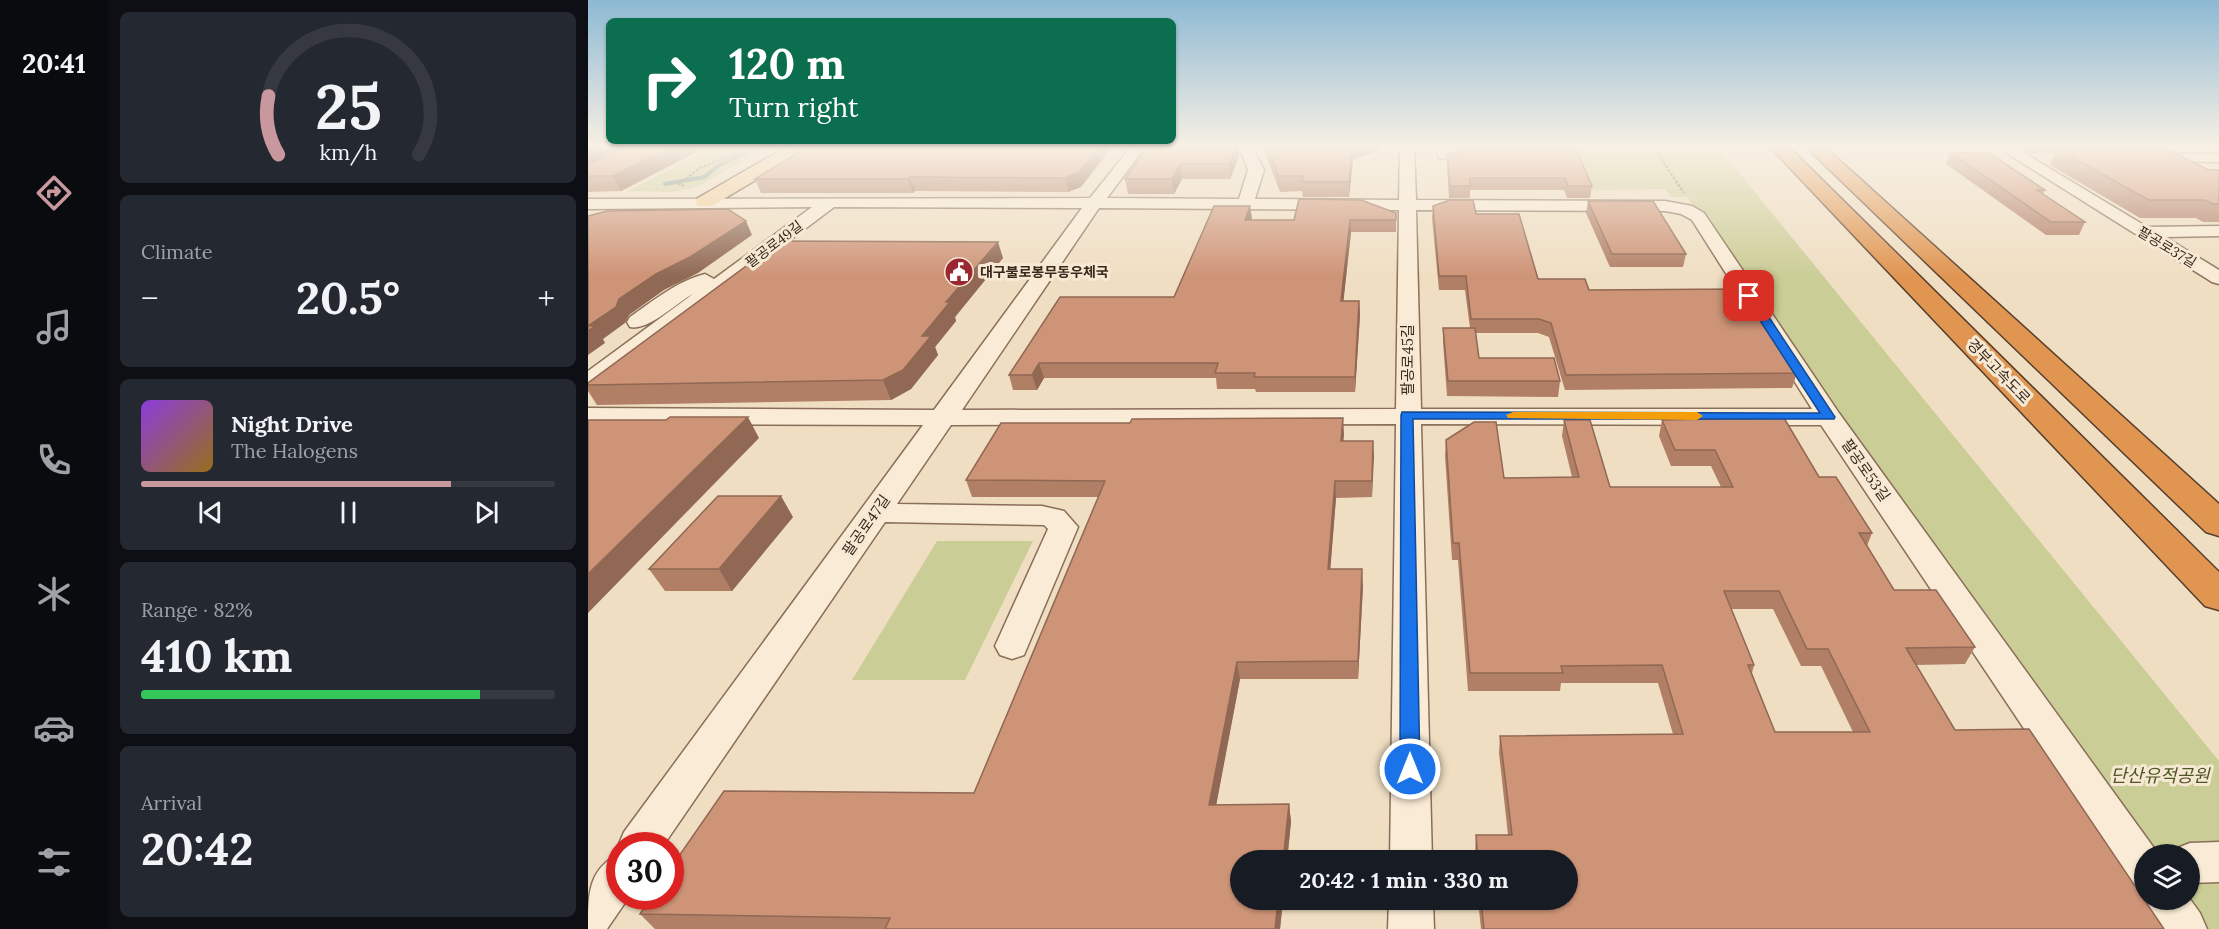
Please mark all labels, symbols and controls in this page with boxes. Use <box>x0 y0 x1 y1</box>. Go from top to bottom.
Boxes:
text: 120 m <box>729 37 845 91</box>
icon: right <box>630 42 708 120</box>
text: 20:41 <box>22 46 86 80</box>
text: 25 <box>315 66 381 146</box>
text: Turn right <box>729 90 858 124</box>
text: km/h <box>319 138 377 166</box>
icon: directions <box>33 172 75 214</box>
street label: 팔공로49길 <box>742 217 806 271</box>
street label: 팔공로37길 <box>2134 222 2200 272</box>
text: Climate <box>141 239 213 264</box>
public building icon: 대구불로봉무동우체국 <box>943 256 975 288</box>
place label: 대구불로봉무동우체국 <box>980 263 1109 281</box>
text: 20.5° <box>296 269 400 326</box>
pin <box>1723 270 1774 321</box>
text: − <box>141 277 159 319</box>
text: + <box>537 277 555 319</box>
icon: arrive <box>1732 279 1765 312</box>
icon: music <box>33 306 75 348</box>
street label: 팔공로45길 <box>1398 324 1417 396</box>
street label: 경부고속도로 <box>1963 335 2035 407</box>
text: Night Drive <box>231 410 353 438</box>
street label: 팔공로53길 <box>1838 435 1894 505</box>
text: The Halogens <box>231 438 358 463</box>
icon: phone <box>33 439 75 481</box>
street label: 팔공로47길 <box>838 491 894 559</box>
icon: previous <box>194 496 227 529</box>
icon: pause <box>332 496 365 529</box>
icon: next <box>470 496 503 529</box>
icon: climate <box>33 573 75 615</box>
text: Range · 82% <box>141 597 253 622</box>
text: 410 km <box>141 627 292 684</box>
icon: car <box>33 707 75 749</box>
position arrow <box>1378 737 1442 801</box>
park label: 단산유적공원 <box>2110 764 2211 787</box>
text: Arrival <box>141 790 202 815</box>
text: 20:42 <box>141 820 253 877</box>
speed limit sign: 30 <box>606 832 684 910</box>
icon: filters <box>33 841 75 883</box>
map controls <box>2134 844 2200 910</box>
button: layers <box>2134 844 2200 910</box>
text: 20:42 · 1 min · 330 m <box>1300 866 1508 894</box>

